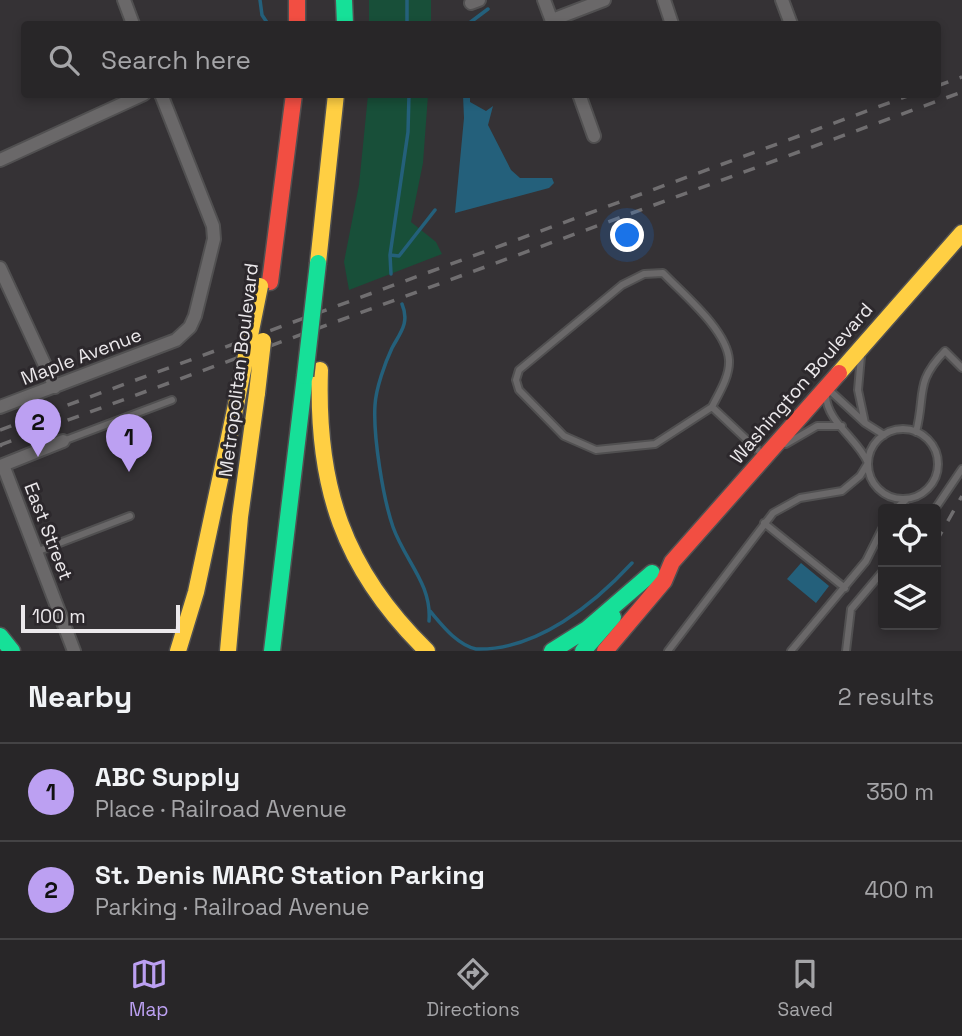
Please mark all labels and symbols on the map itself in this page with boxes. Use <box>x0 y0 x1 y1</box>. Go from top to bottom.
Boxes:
your location <box>610 218 644 252</box>
street label: Metropolitan Boulevard <box>213 262 264 478</box>
street label: Washington Boulevard <box>725 298 878 469</box>
street label: Maple Avenue <box>17 322 145 391</box>
pin: 2 <box>15 399 61 457</box>
pin: 1 <box>106 414 152 472</box>
street label: East Street <box>18 479 79 584</box>
scale bar <box>21 602 180 634</box>

